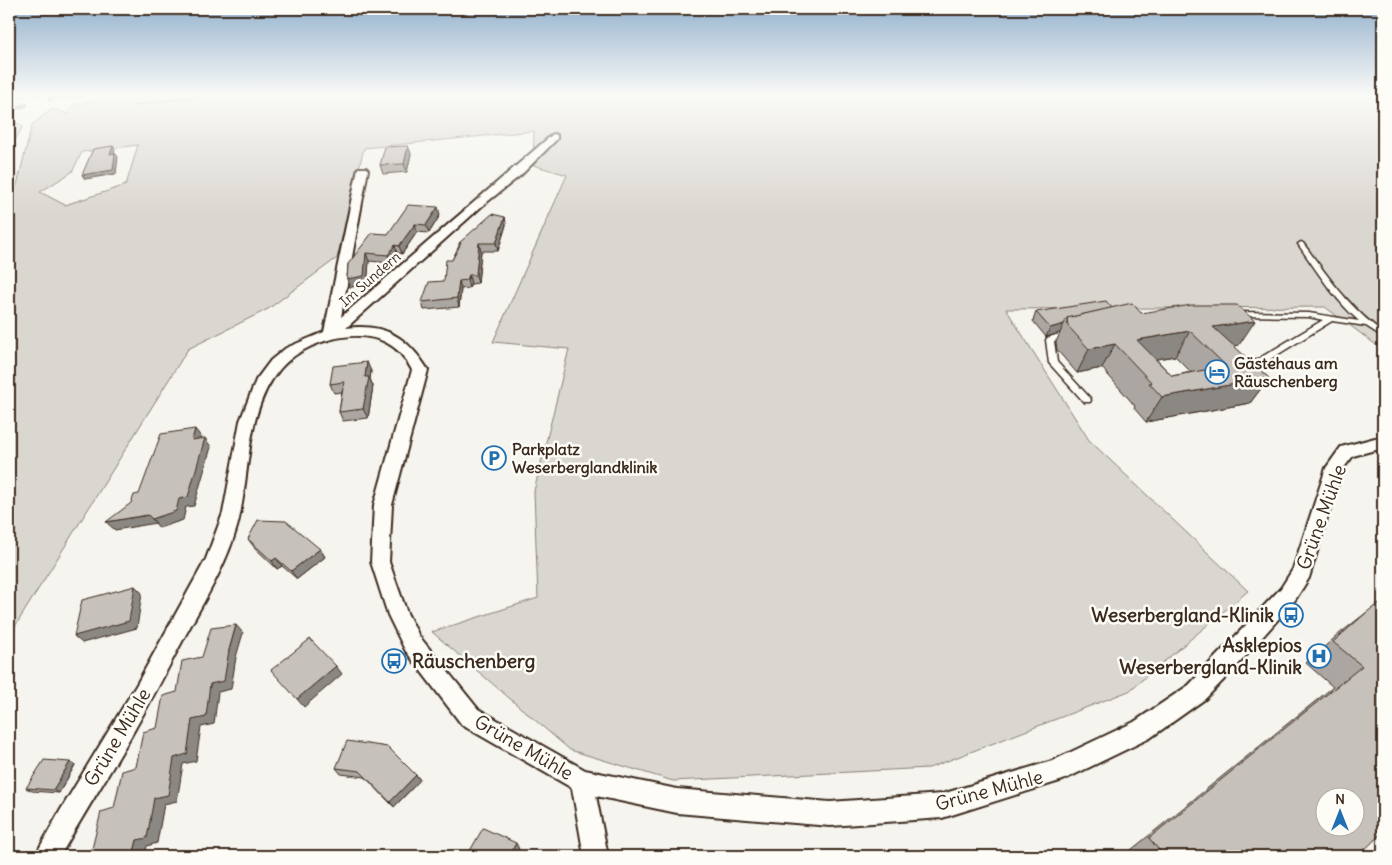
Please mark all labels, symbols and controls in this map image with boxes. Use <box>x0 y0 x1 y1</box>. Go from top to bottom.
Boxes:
street label: Im Sundern <box>336 248 404 310</box>
place label: Gästehaus am Räuschenberg <box>1234 353 1338 392</box>
hotel icon: Gästehaus am Räuschenberg <box>1204 359 1230 385</box>
place label: Parkplatz Weserberglandklinik <box>512 439 657 478</box>
parking icon: Parkplatz Weserberglandklinik <box>481 445 507 471</box>
street label: Grüne Mühle <box>1291 461 1351 573</box>
bus stop icon: Weserbergland-Klinik <box>1278 602 1304 628</box>
place label: Weserbergland-Klinik <box>1091 603 1274 627</box>
place label: Asklepios Weserbergland-Klinik <box>1119 633 1302 679</box>
hospital icon: Asklepios Weserbergland-Klinik <box>1306 643 1332 669</box>
bus stop icon: Räuschenberg <box>381 648 407 674</box>
place label: Räuschenberg <box>412 649 535 673</box>
street label: Grüne Mühle <box>78 684 156 790</box>
street label: Grüne Mühle <box>470 709 578 785</box>
street label: Grüne Mühle <box>933 764 1045 816</box>
north arrow <box>1314 788 1364 838</box>
text: N <box>1335 790 1345 808</box>

